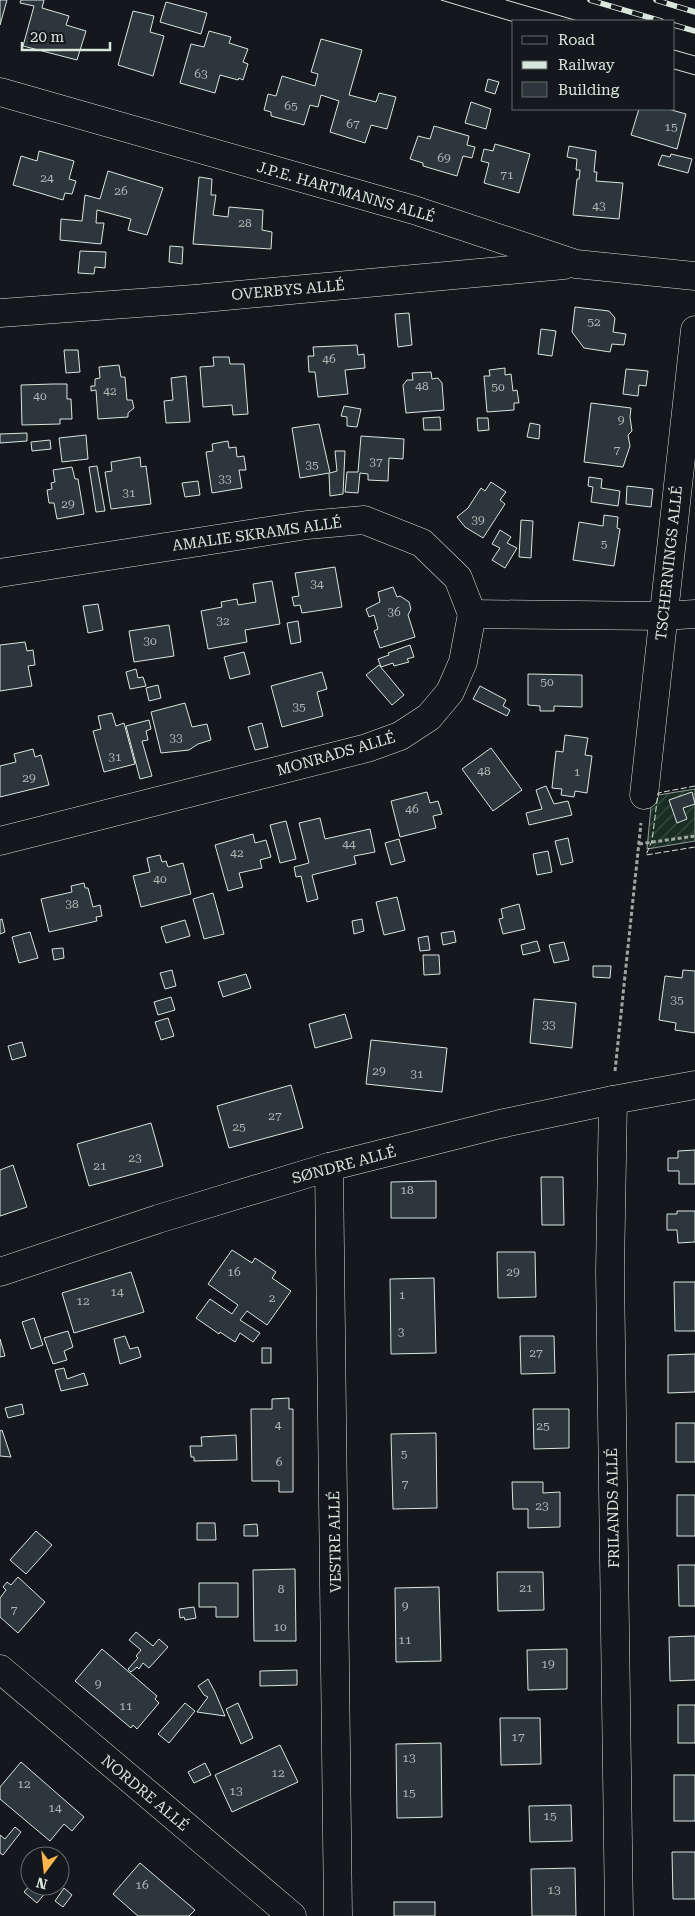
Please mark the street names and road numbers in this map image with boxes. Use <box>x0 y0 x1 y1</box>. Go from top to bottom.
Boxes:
street label: J.P.E. HARTMANNS ALLÉ <box>255 158 437 226</box>
street label: OVERBYS ALLÉ <box>231 276 345 304</box>
street label: TSCHERNINGS ALLÉ <box>652 485 686 641</box>
street label: AMALIE SKRAMS ALLÉ <box>171 513 343 555</box>
street label: MONRADS ALLÉ <box>275 728 397 780</box>
street label: SØNDRE ALLÉ <box>290 1142 398 1188</box>
street label: FRILANDS ALLÉ <box>603 1448 623 1568</box>
street label: VESTRE ALLÉ <box>325 1491 345 1593</box>
street label: NORDRE ALLÉ <box>98 1751 192 1835</box>

